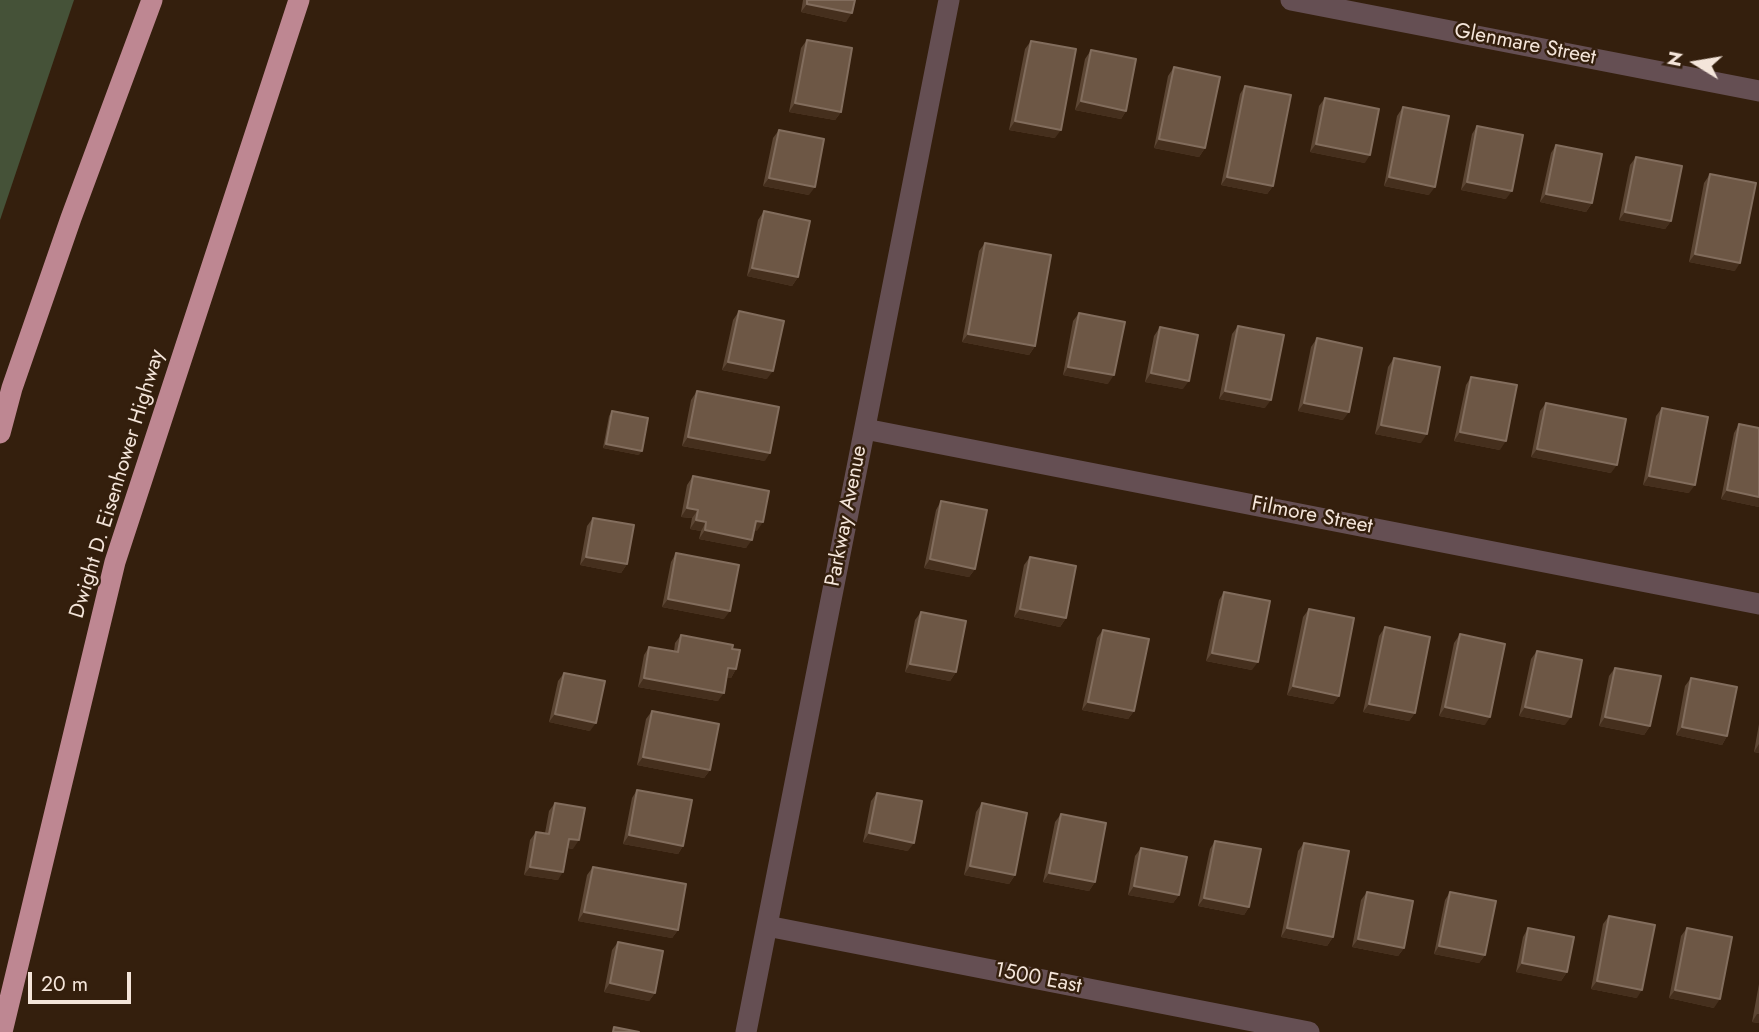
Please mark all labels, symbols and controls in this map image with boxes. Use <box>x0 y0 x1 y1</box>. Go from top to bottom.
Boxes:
street label: Glenmare Street <box>1452 19 1598 71</box>
north arrow <box>1661 28 1731 98</box>
text: N <box>1660 49 1690 69</box>
street label: Dwight D. Eisenhower Highway <box>65 347 171 621</box>
street label: Parkway Avenue <box>821 443 873 589</box>
street label: Filmore Street <box>1249 492 1375 540</box>
scale bar <box>32 958 135 1002</box>
street label: 1500 East <box>992 958 1084 1000</box>
text: 20 m <box>41 969 88 999</box>

